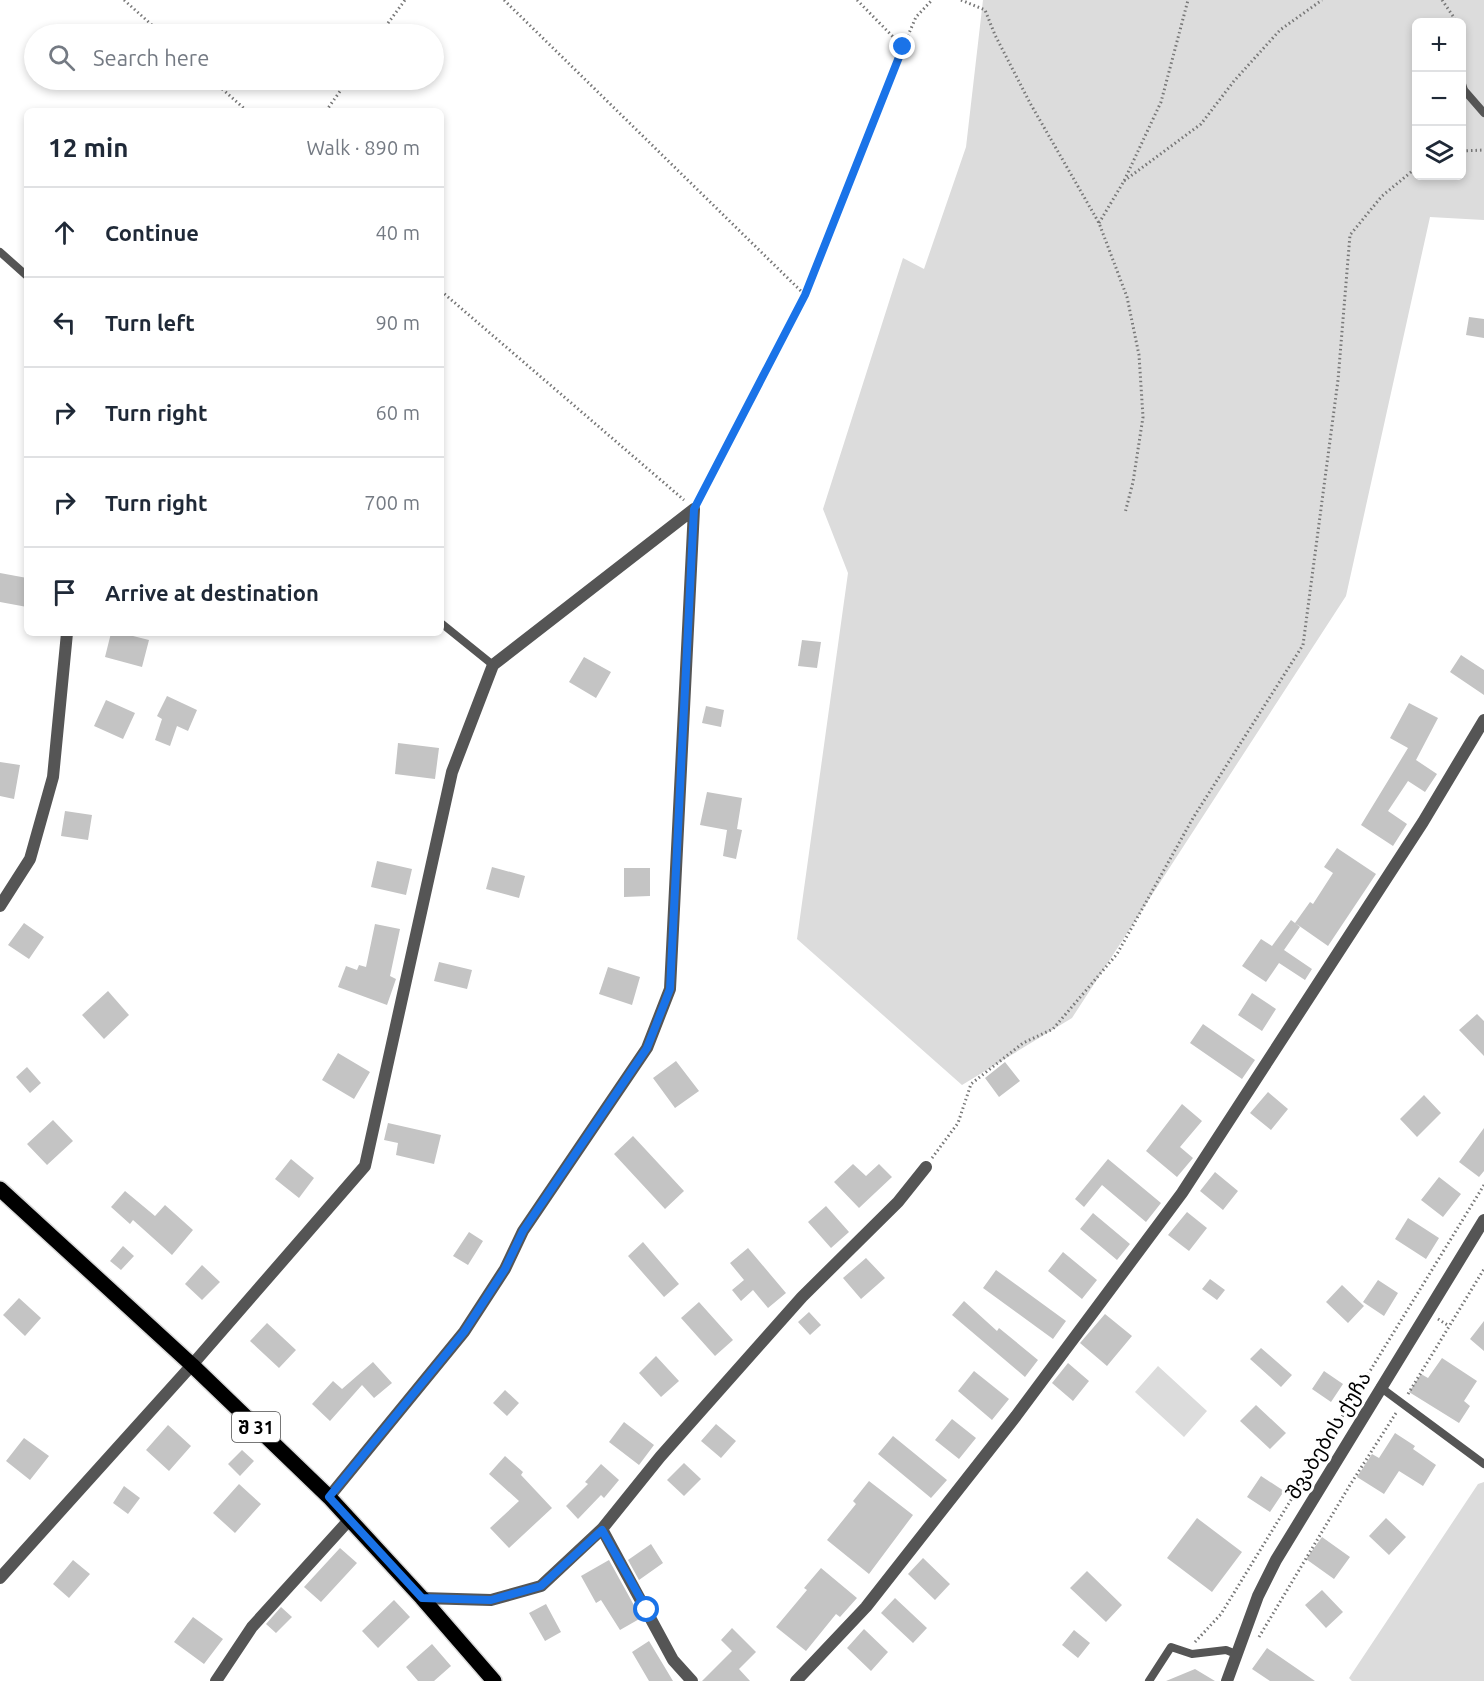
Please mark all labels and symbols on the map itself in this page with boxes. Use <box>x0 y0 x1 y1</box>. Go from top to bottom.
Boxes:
route end <box>889 33 915 59</box>
street label: შვაბების ქუჩა <box>1281 1367 1376 1503</box>
road number: შ 31 <box>232 1412 280 1442</box>
route start <box>633 1596 659 1622</box>

